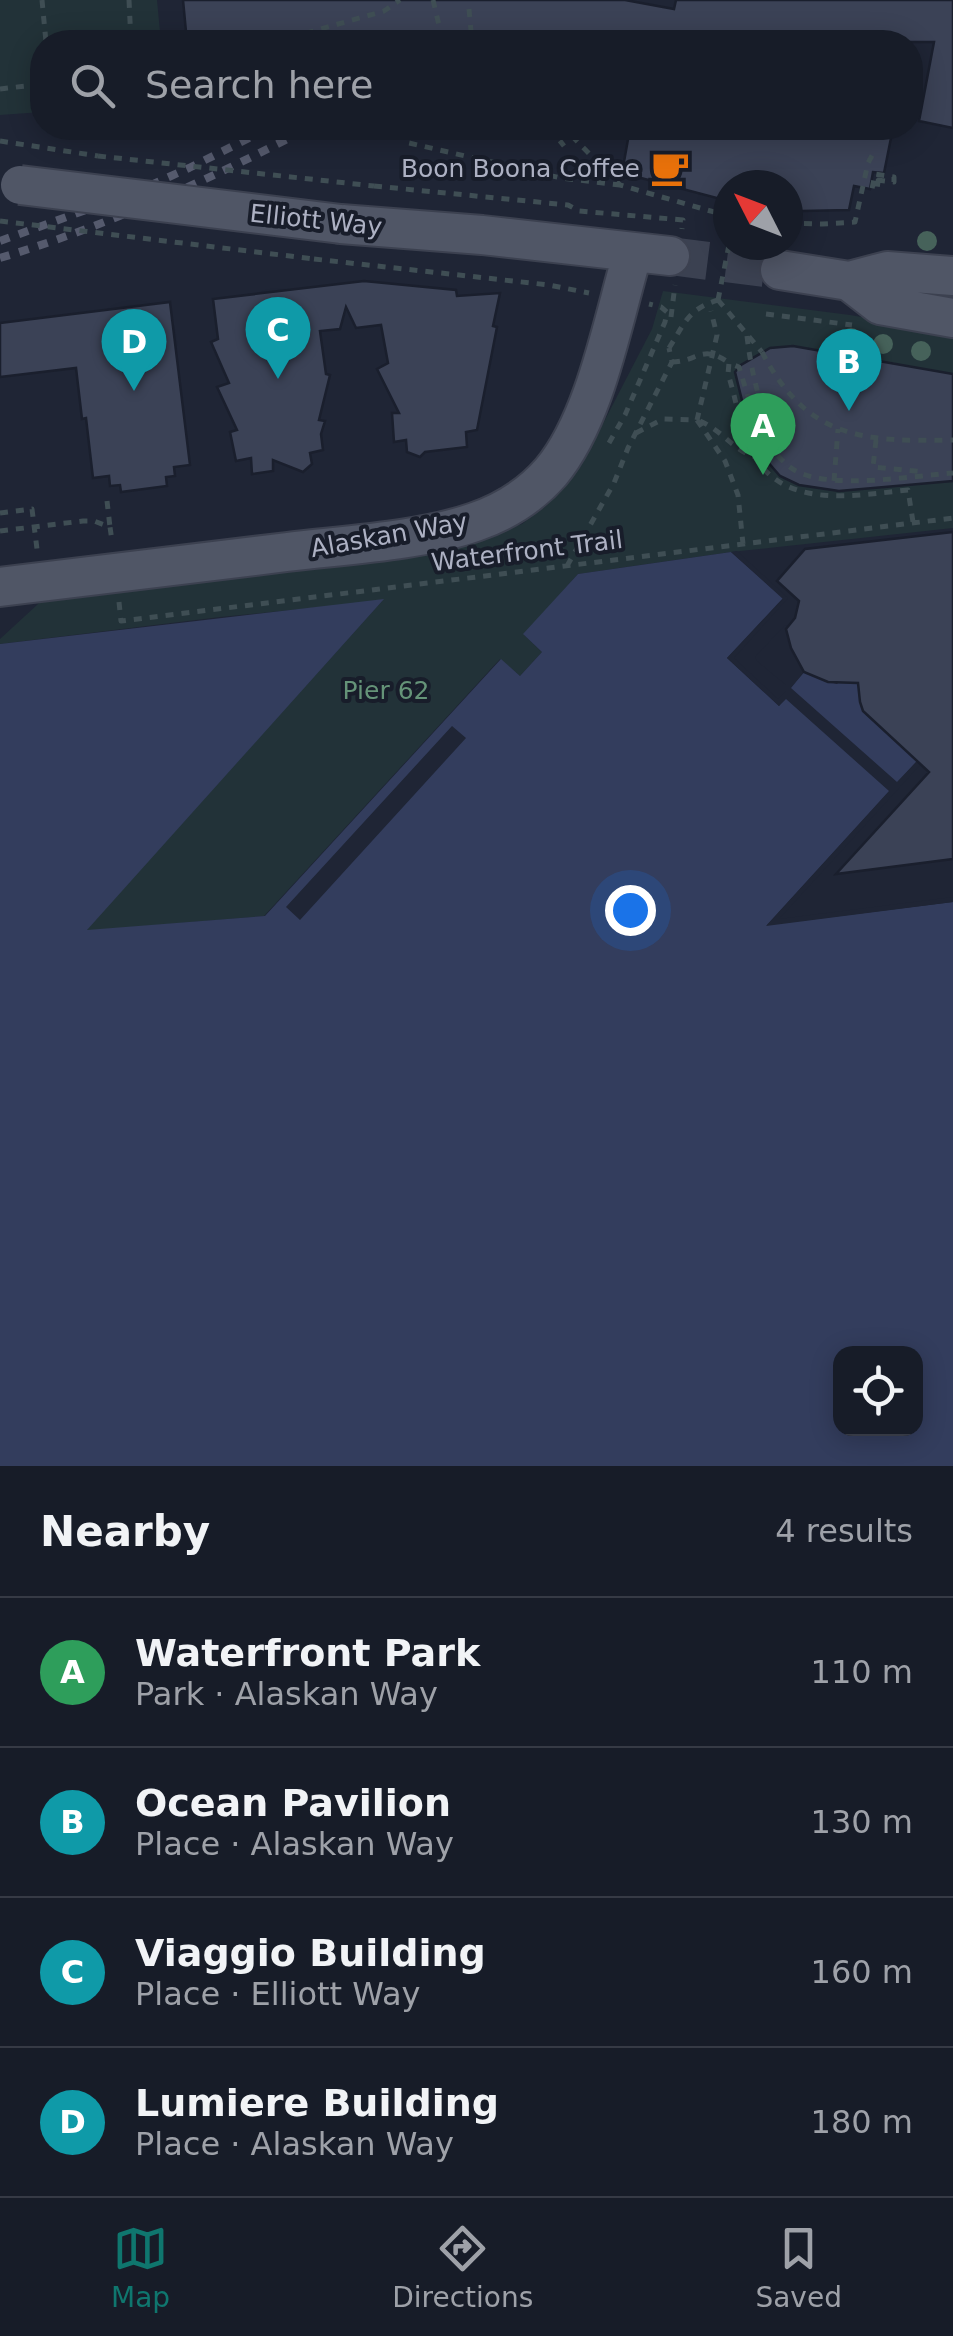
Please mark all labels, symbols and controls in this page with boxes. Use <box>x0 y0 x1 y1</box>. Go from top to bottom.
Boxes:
search box <box>30 30 923 140</box>
icon: search <box>65 58 120 113</box>
text: Search here <box>145 63 373 107</box>
cafe icon: Boon Boona Coffee <box>649 147 691 189</box>
place label: Boon Boona Coffee <box>401 154 640 183</box>
north arrow <box>713 170 803 260</box>
street label: Elliott Way <box>248 199 384 241</box>
pin: C <box>246 296 310 379</box>
pin: D <box>102 308 166 391</box>
pin: B <box>816 328 882 411</box>
pin: A <box>730 392 796 475</box>
street label: Alaskan Way <box>308 507 470 563</box>
street label: Waterfront Trail <box>430 525 624 577</box>
park label: Pier 62 <box>343 676 429 705</box>
your location <box>605 885 656 936</box>
map controls <box>833 1346 923 1436</box>
button: locate <box>833 1346 923 1436</box>
text: Nearby <box>40 1507 210 1556</box>
text: 4 results <box>775 1512 913 1550</box>
text: Waterfront Park <box>135 1631 480 1675</box>
text: A <box>60 1653 85 1691</box>
text: 110 m <box>811 1653 913 1691</box>
text: Park · Alaskan Way <box>135 1675 438 1713</box>
text: Ocean Pavilion <box>135 1781 451 1825</box>
text: B <box>60 1803 85 1841</box>
text: 130 m <box>811 1803 913 1841</box>
text: Place · Alaskan Way <box>135 1825 454 1863</box>
text: Viaggio Building <box>135 1931 486 1975</box>
text: C <box>61 1953 84 1991</box>
text: 160 m <box>811 1953 913 1991</box>
text: Place · Elliott Way <box>135 1975 420 2013</box>
text: Lumiere Building <box>135 2081 499 2125</box>
text: D <box>59 2103 86 2141</box>
text: 180 m <box>811 2103 913 2141</box>
text: Place · Alaskan Way <box>135 2125 454 2163</box>
tab: Map <box>111 2221 170 2314</box>
tab: Directions <box>392 2221 533 2314</box>
tab: Saved <box>755 2221 842 2314</box>

